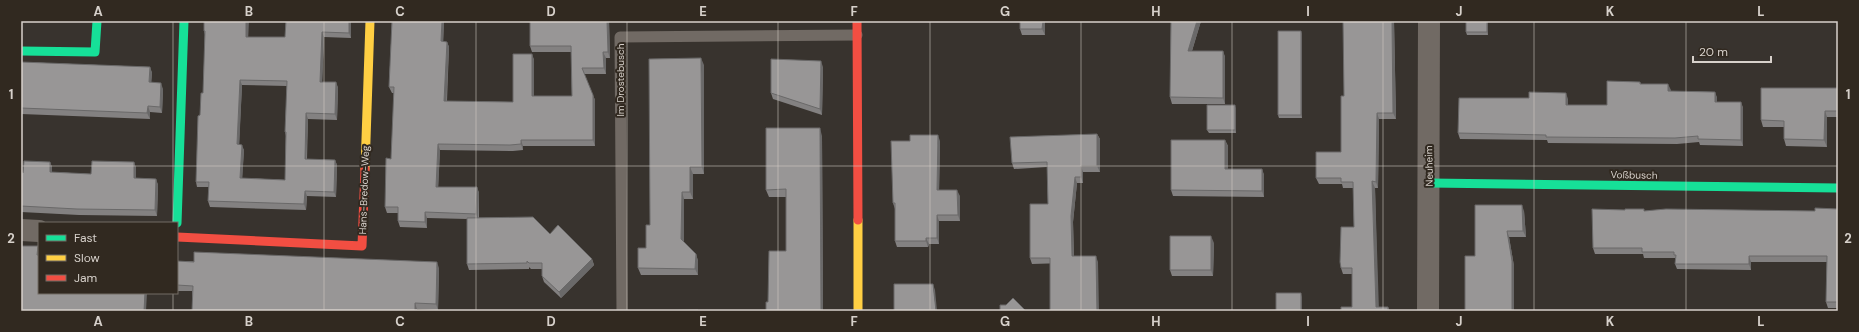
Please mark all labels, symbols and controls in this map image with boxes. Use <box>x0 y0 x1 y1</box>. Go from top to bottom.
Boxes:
text: A <box>93 3 103 20</box>
text: B <box>245 3 253 20</box>
text: C <box>395 3 405 20</box>
text: D <box>546 3 556 20</box>
text: E <box>699 3 707 20</box>
text: F <box>850 3 858 20</box>
text: G <box>1000 3 1010 20</box>
text: H <box>1151 3 1161 20</box>
text: I <box>1306 3 1310 20</box>
text: J <box>1455 3 1463 20</box>
text: K <box>1606 3 1615 20</box>
text: L <box>1757 3 1765 20</box>
scale bar <box>1693 38 1771 64</box>
street label: Im Drostebusch <box>614 43 627 116</box>
text: 20 m <box>1699 44 1728 60</box>
text: 1 <box>9 86 13 103</box>
text: 1 <box>1846 86 1850 103</box>
street label: Hans-Bredow-Weg <box>356 145 372 235</box>
street label: Neuheim <box>1422 145 1436 187</box>
street label: Voßbusch <box>1610 168 1658 182</box>
legend <box>38 222 178 294</box>
text: 2 <box>7 230 15 247</box>
text: Fast <box>74 230 97 246</box>
text: 2 <box>1844 230 1852 247</box>
text: Slow <box>74 250 100 266</box>
text: Jam <box>74 270 97 286</box>
text: A <box>93 313 103 330</box>
text: B <box>245 313 253 330</box>
text: C <box>395 313 405 330</box>
text: D <box>546 313 556 330</box>
text: E <box>699 313 707 330</box>
text: F <box>850 313 858 330</box>
text: G <box>1000 313 1010 330</box>
text: H <box>1151 313 1161 330</box>
text: I <box>1306 313 1310 330</box>
text: J <box>1455 313 1463 330</box>
text: K <box>1606 313 1615 330</box>
text: L <box>1757 313 1765 330</box>

